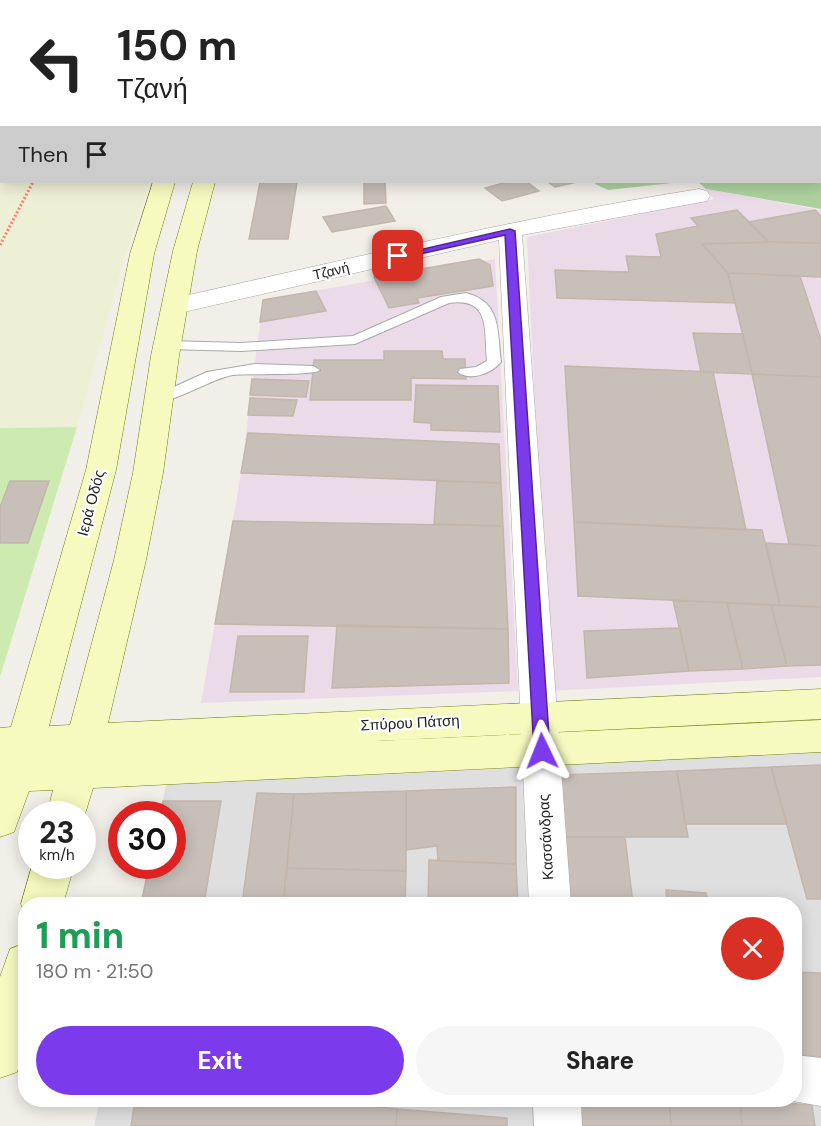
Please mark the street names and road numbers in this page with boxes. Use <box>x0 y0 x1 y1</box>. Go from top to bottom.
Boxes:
street label: Τζανή <box>311 258 351 284</box>
street label: Ιερά Οδός <box>73 468 109 538</box>
street label: Σπύρου Πάτση <box>360 710 460 736</box>
street label: Κασσάνδρας <box>534 794 558 880</box>

